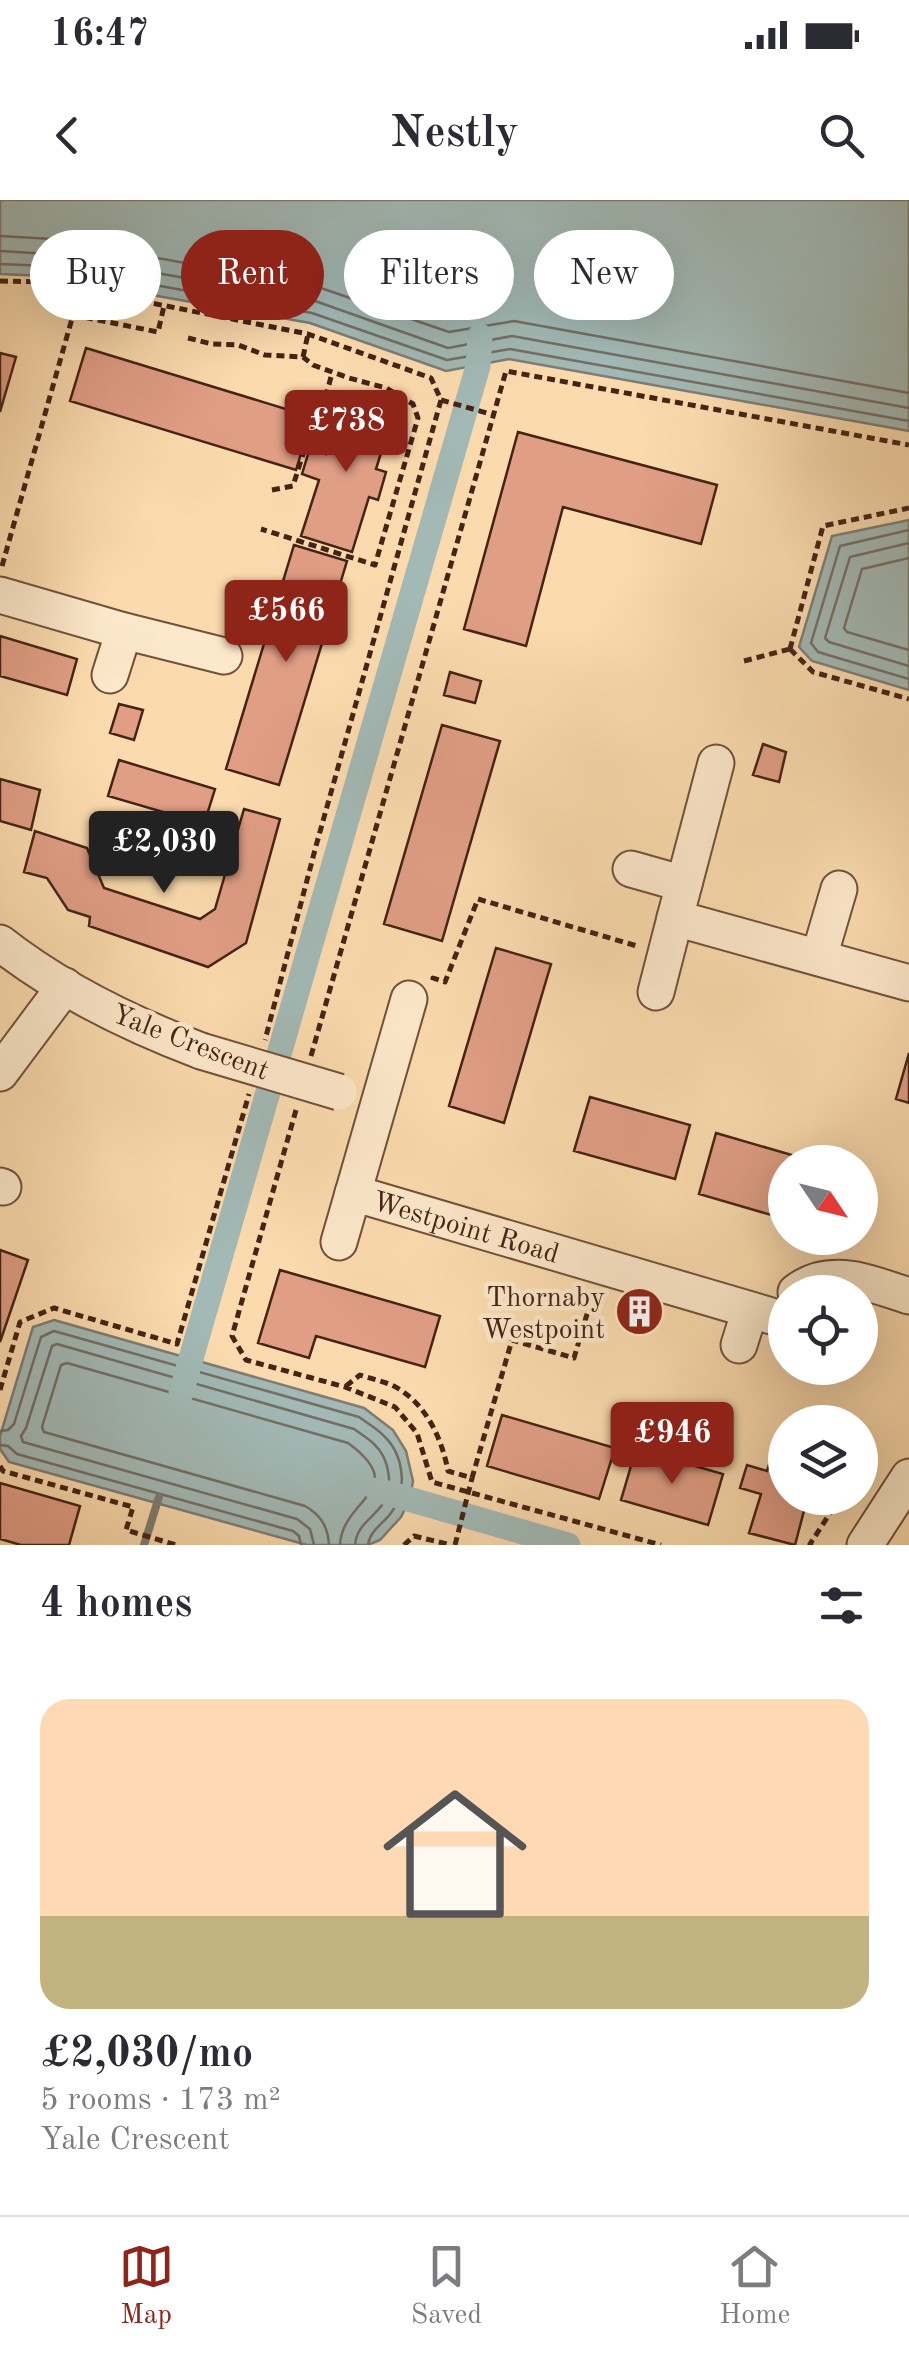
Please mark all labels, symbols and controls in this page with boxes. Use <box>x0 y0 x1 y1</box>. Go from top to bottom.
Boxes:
text: 16:47 <box>50 16 149 54</box>
icon: back <box>40 108 95 163</box>
icon: search <box>814 108 869 163</box>
text: Nestly <box>390 112 519 157</box>
chip: Buy <box>30 230 161 320</box>
chip: Rent <box>181 230 324 320</box>
chip: Filters <box>344 230 514 320</box>
chip: New <box>534 230 674 320</box>
pin: £738 <box>287 390 405 475</box>
text: £738 <box>307 406 385 438</box>
pin: £566 <box>227 580 345 665</box>
text: £566 <box>247 596 325 628</box>
pin: £2,030 <box>83 811 245 896</box>
text: £2,030 <box>111 827 217 859</box>
street label: Yale Crescent <box>107 1001 272 1087</box>
north arrow <box>768 1145 878 1255</box>
map controls <box>768 1145 878 1515</box>
street label: Westpoint Road <box>369 1188 562 1270</box>
button: locate <box>768 1275 878 1385</box>
place label: Thornaby Westpoint <box>482 1285 605 1345</box>
building icon: Thornaby Westpoint <box>614 1286 666 1338</box>
pin: £946 <box>613 1402 731 1487</box>
button: layers <box>768 1405 878 1515</box>
text: £946 <box>633 1418 711 1450</box>
icon: filters <box>814 1578 869 1633</box>
text: 4 homes <box>40 1584 192 1626</box>
icon: home <box>365 1764 545 1944</box>
text: £2,030/mo <box>40 2034 253 2076</box>
text: 5 rooms · 173 m² <box>40 2085 281 2117</box>
text: Yale Crescent <box>40 2125 230 2157</box>
tab: Map <box>119 2239 174 2334</box>
tab: Saved <box>411 2239 482 2334</box>
tab: Home <box>719 2239 790 2334</box>

